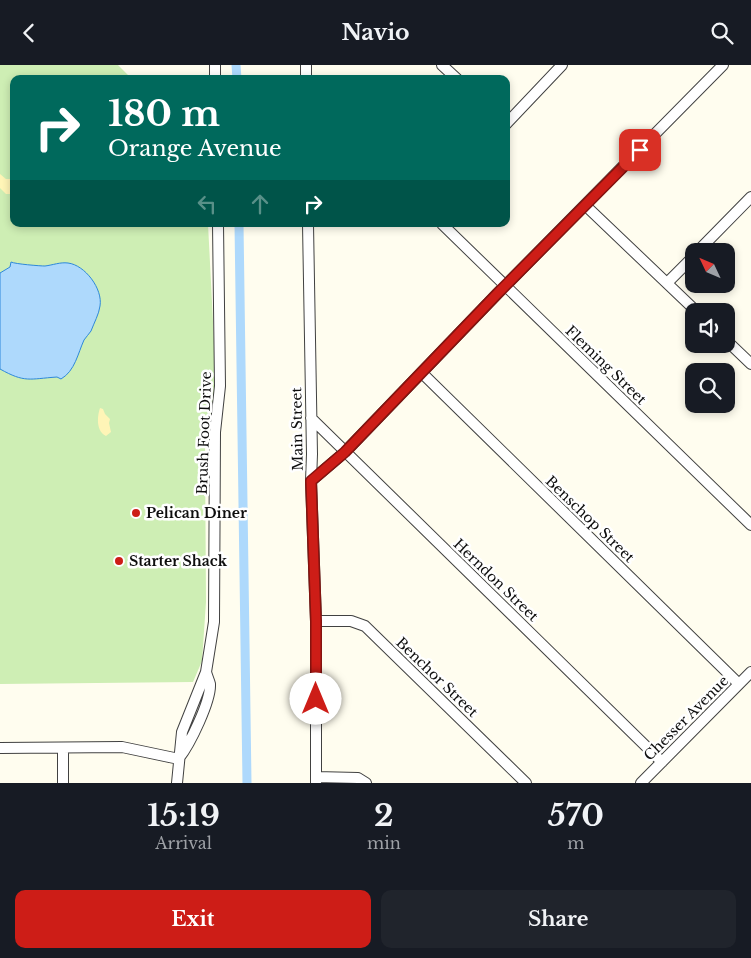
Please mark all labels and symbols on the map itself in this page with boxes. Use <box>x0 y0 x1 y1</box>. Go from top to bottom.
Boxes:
pin <box>619 129 661 171</box>
north arrow <box>685 243 735 293</box>
street label: Fleming Street <box>562 322 651 409</box>
street label: Brush Foot Drive <box>193 371 215 495</box>
street label: Main Street <box>287 386 307 471</box>
street label: Benschop Street <box>542 472 639 566</box>
place label: Pelican Diner <box>146 504 247 522</box>
marker: Pelican Diner <box>130 507 142 519</box>
street label: Herndon Street <box>450 535 543 626</box>
place label: Starter Shack <box>129 552 228 570</box>
marker: Starter Shack <box>113 555 125 567</box>
street label: Benchor Street <box>392 633 482 721</box>
position arrow <box>289 672 341 724</box>
street label: Chesser Avenue <box>640 672 732 764</box>

